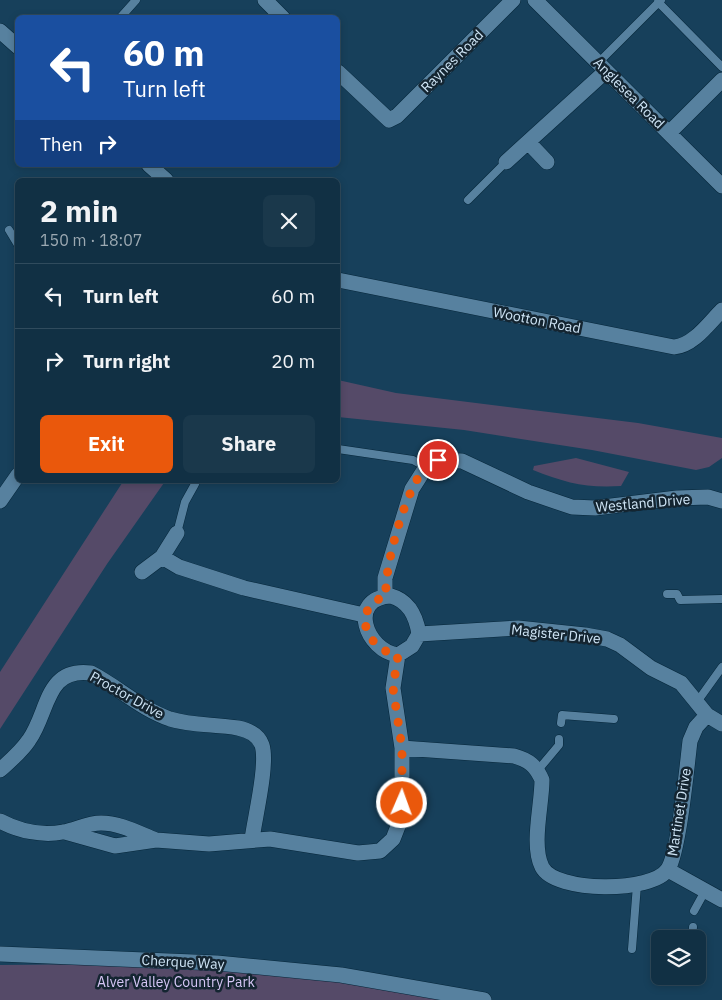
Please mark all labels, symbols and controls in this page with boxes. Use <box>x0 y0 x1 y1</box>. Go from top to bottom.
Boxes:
street label: Raynes Road <box>417 26 487 96</box>
text: 60 m <box>123 30 205 76</box>
icon: left <box>40 35 105 100</box>
street label: Anglesea Road <box>590 54 668 132</box>
text: Turn left <box>123 74 206 103</box>
icon: right <box>93 130 121 158</box>
text: Then <box>40 132 83 156</box>
text: 2 min <box>40 191 118 230</box>
button: close <box>263 195 315 247</box>
text: 150 m · 18:07 <box>40 230 142 250</box>
icon: left <box>40 282 68 310</box>
text: Turn left <box>83 284 159 308</box>
text: 60 m <box>271 284 315 308</box>
street label: Wootton Road <box>492 303 582 337</box>
icon: right <box>40 347 68 375</box>
text: Turn right <box>83 349 170 373</box>
text: 20 m <box>271 349 315 373</box>
button: Exit <box>40 415 173 473</box>
button: Share <box>183 415 315 473</box>
pin <box>417 439 459 481</box>
icon: arrive <box>424 446 452 474</box>
street label: Westland Drive <box>595 490 691 516</box>
street label: Magister Drive <box>510 620 602 648</box>
street label: Proctor Drive <box>87 667 167 723</box>
street label: Martinet Drive <box>663 766 695 857</box>
position arrow <box>375 776 427 828</box>
map controls <box>651 930 706 985</box>
button: layers <box>651 930 706 985</box>
street label: Cherque Way <box>141 951 225 973</box>
park label: Alver Valley Country Park <box>97 973 256 991</box>

